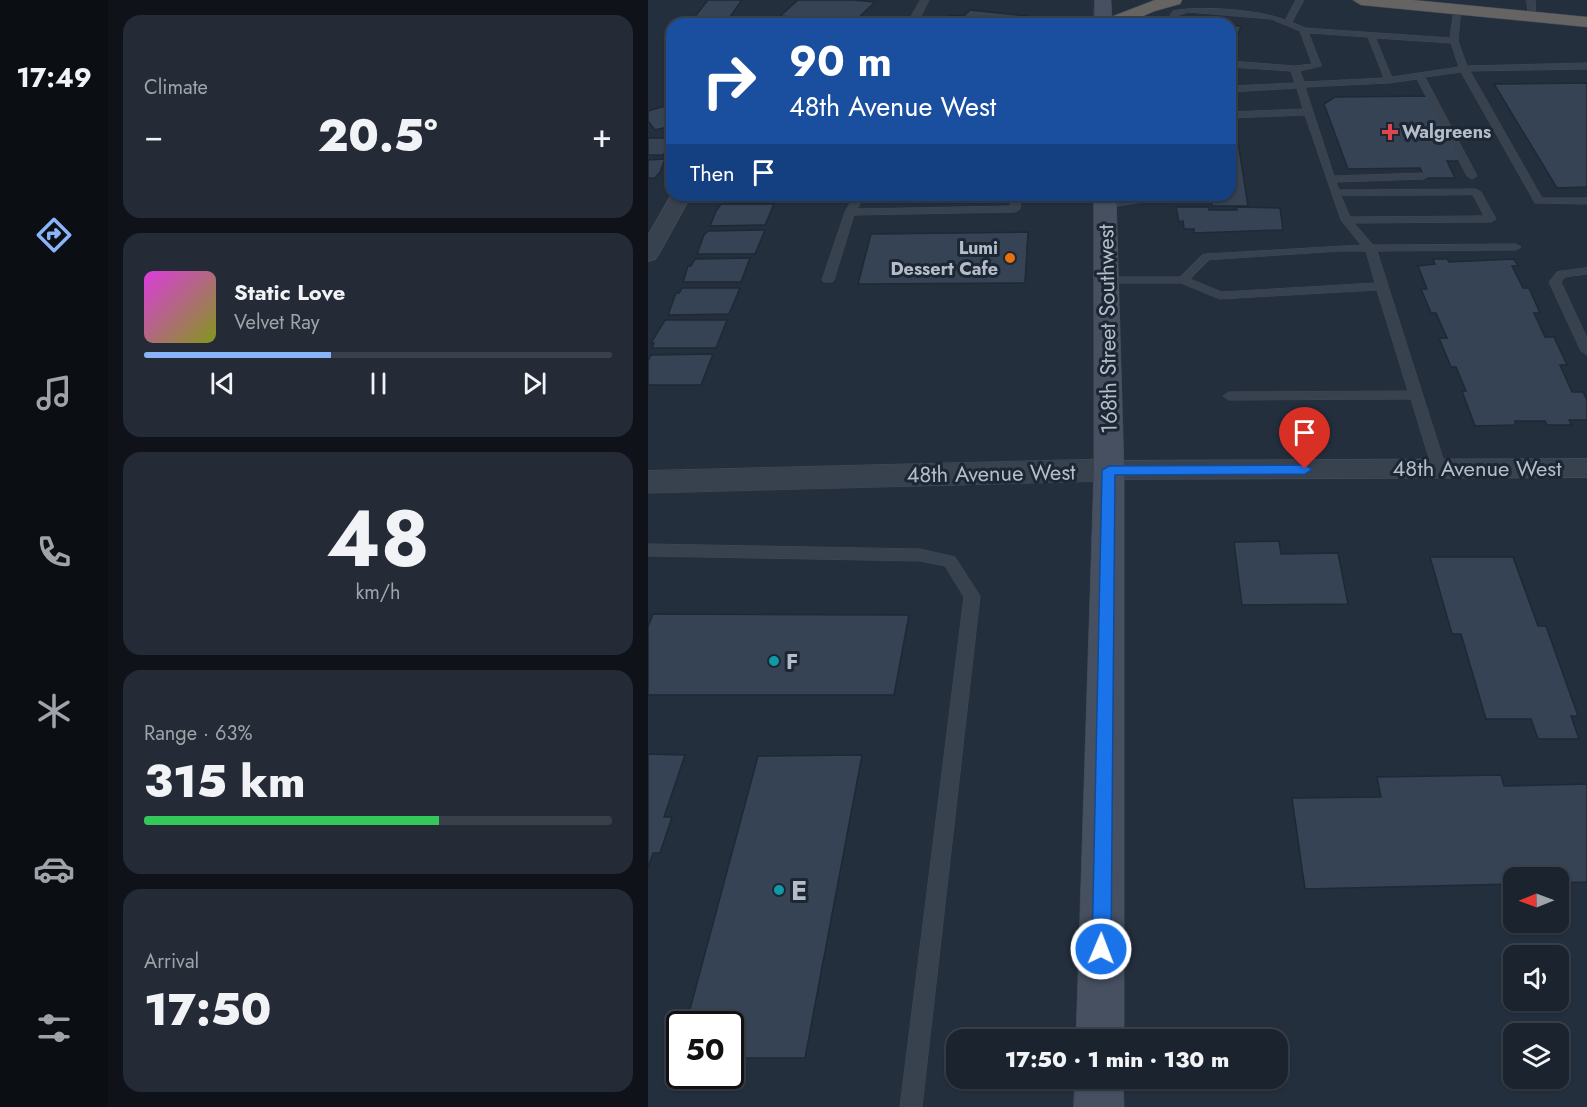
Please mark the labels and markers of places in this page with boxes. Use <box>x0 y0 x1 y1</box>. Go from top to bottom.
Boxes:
place label: Walgreens <box>1402 119 1491 145</box>
marker: Walgreens <box>1383 125 1397 139</box>
place label: Lumi Dessert Cafe <box>890 235 998 282</box>
marker: Lumi Dessert Cafe <box>1003 251 1017 265</box>
pin <box>1279 407 1330 469</box>
place label: F <box>786 645 798 677</box>
marker: F <box>767 654 781 668</box>
place label: E <box>791 871 807 910</box>
marker: E <box>772 883 786 897</box>

